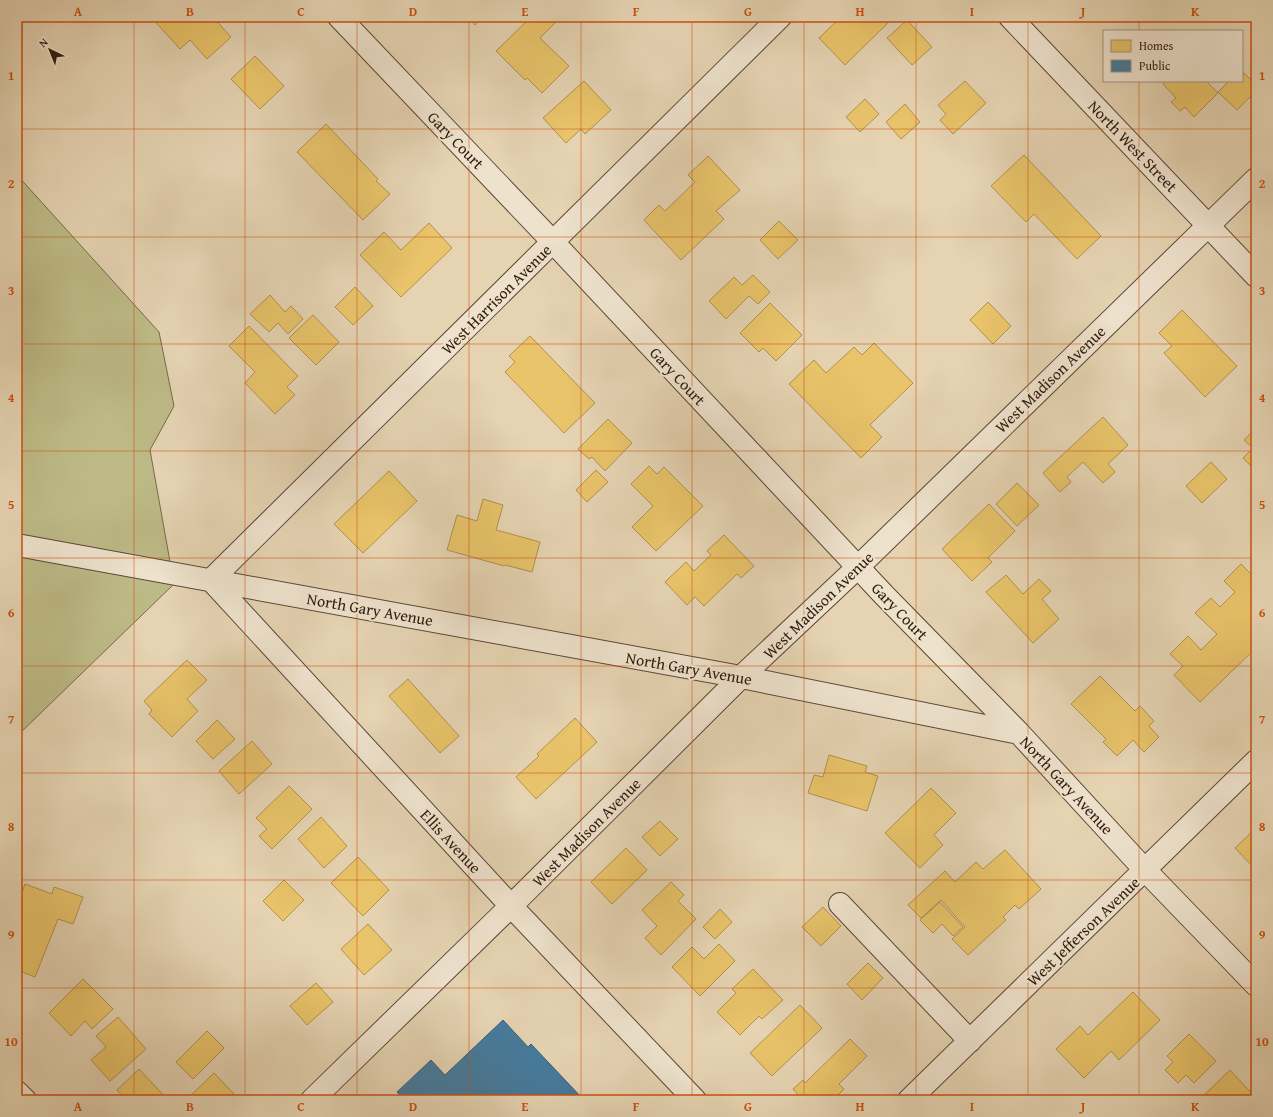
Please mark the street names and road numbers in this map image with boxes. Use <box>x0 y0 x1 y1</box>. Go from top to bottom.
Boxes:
street label: North West Street <box>1083 95 1184 198</box>
street label: Gary Court <box>422 105 490 175</box>
street label: West Harrison Avenue <box>435 238 557 360</box>
street label: West Madison Avenue <box>989 320 1111 438</box>
street label: Gary Court <box>644 341 712 411</box>
street label: West Madison Avenue <box>757 546 879 664</box>
street label: Gary Court <box>866 576 934 646</box>
street label: North Gary Avenue <box>305 586 435 632</box>
street label: North Gary Avenue <box>624 645 754 691</box>
street label: North Gary Avenue <box>1015 730 1119 840</box>
street label: West Madison Avenue <box>526 772 646 892</box>
street label: Ellis Avenue <box>415 803 487 879</box>
street label: West Jefferson Avenue <box>1021 871 1145 991</box>

